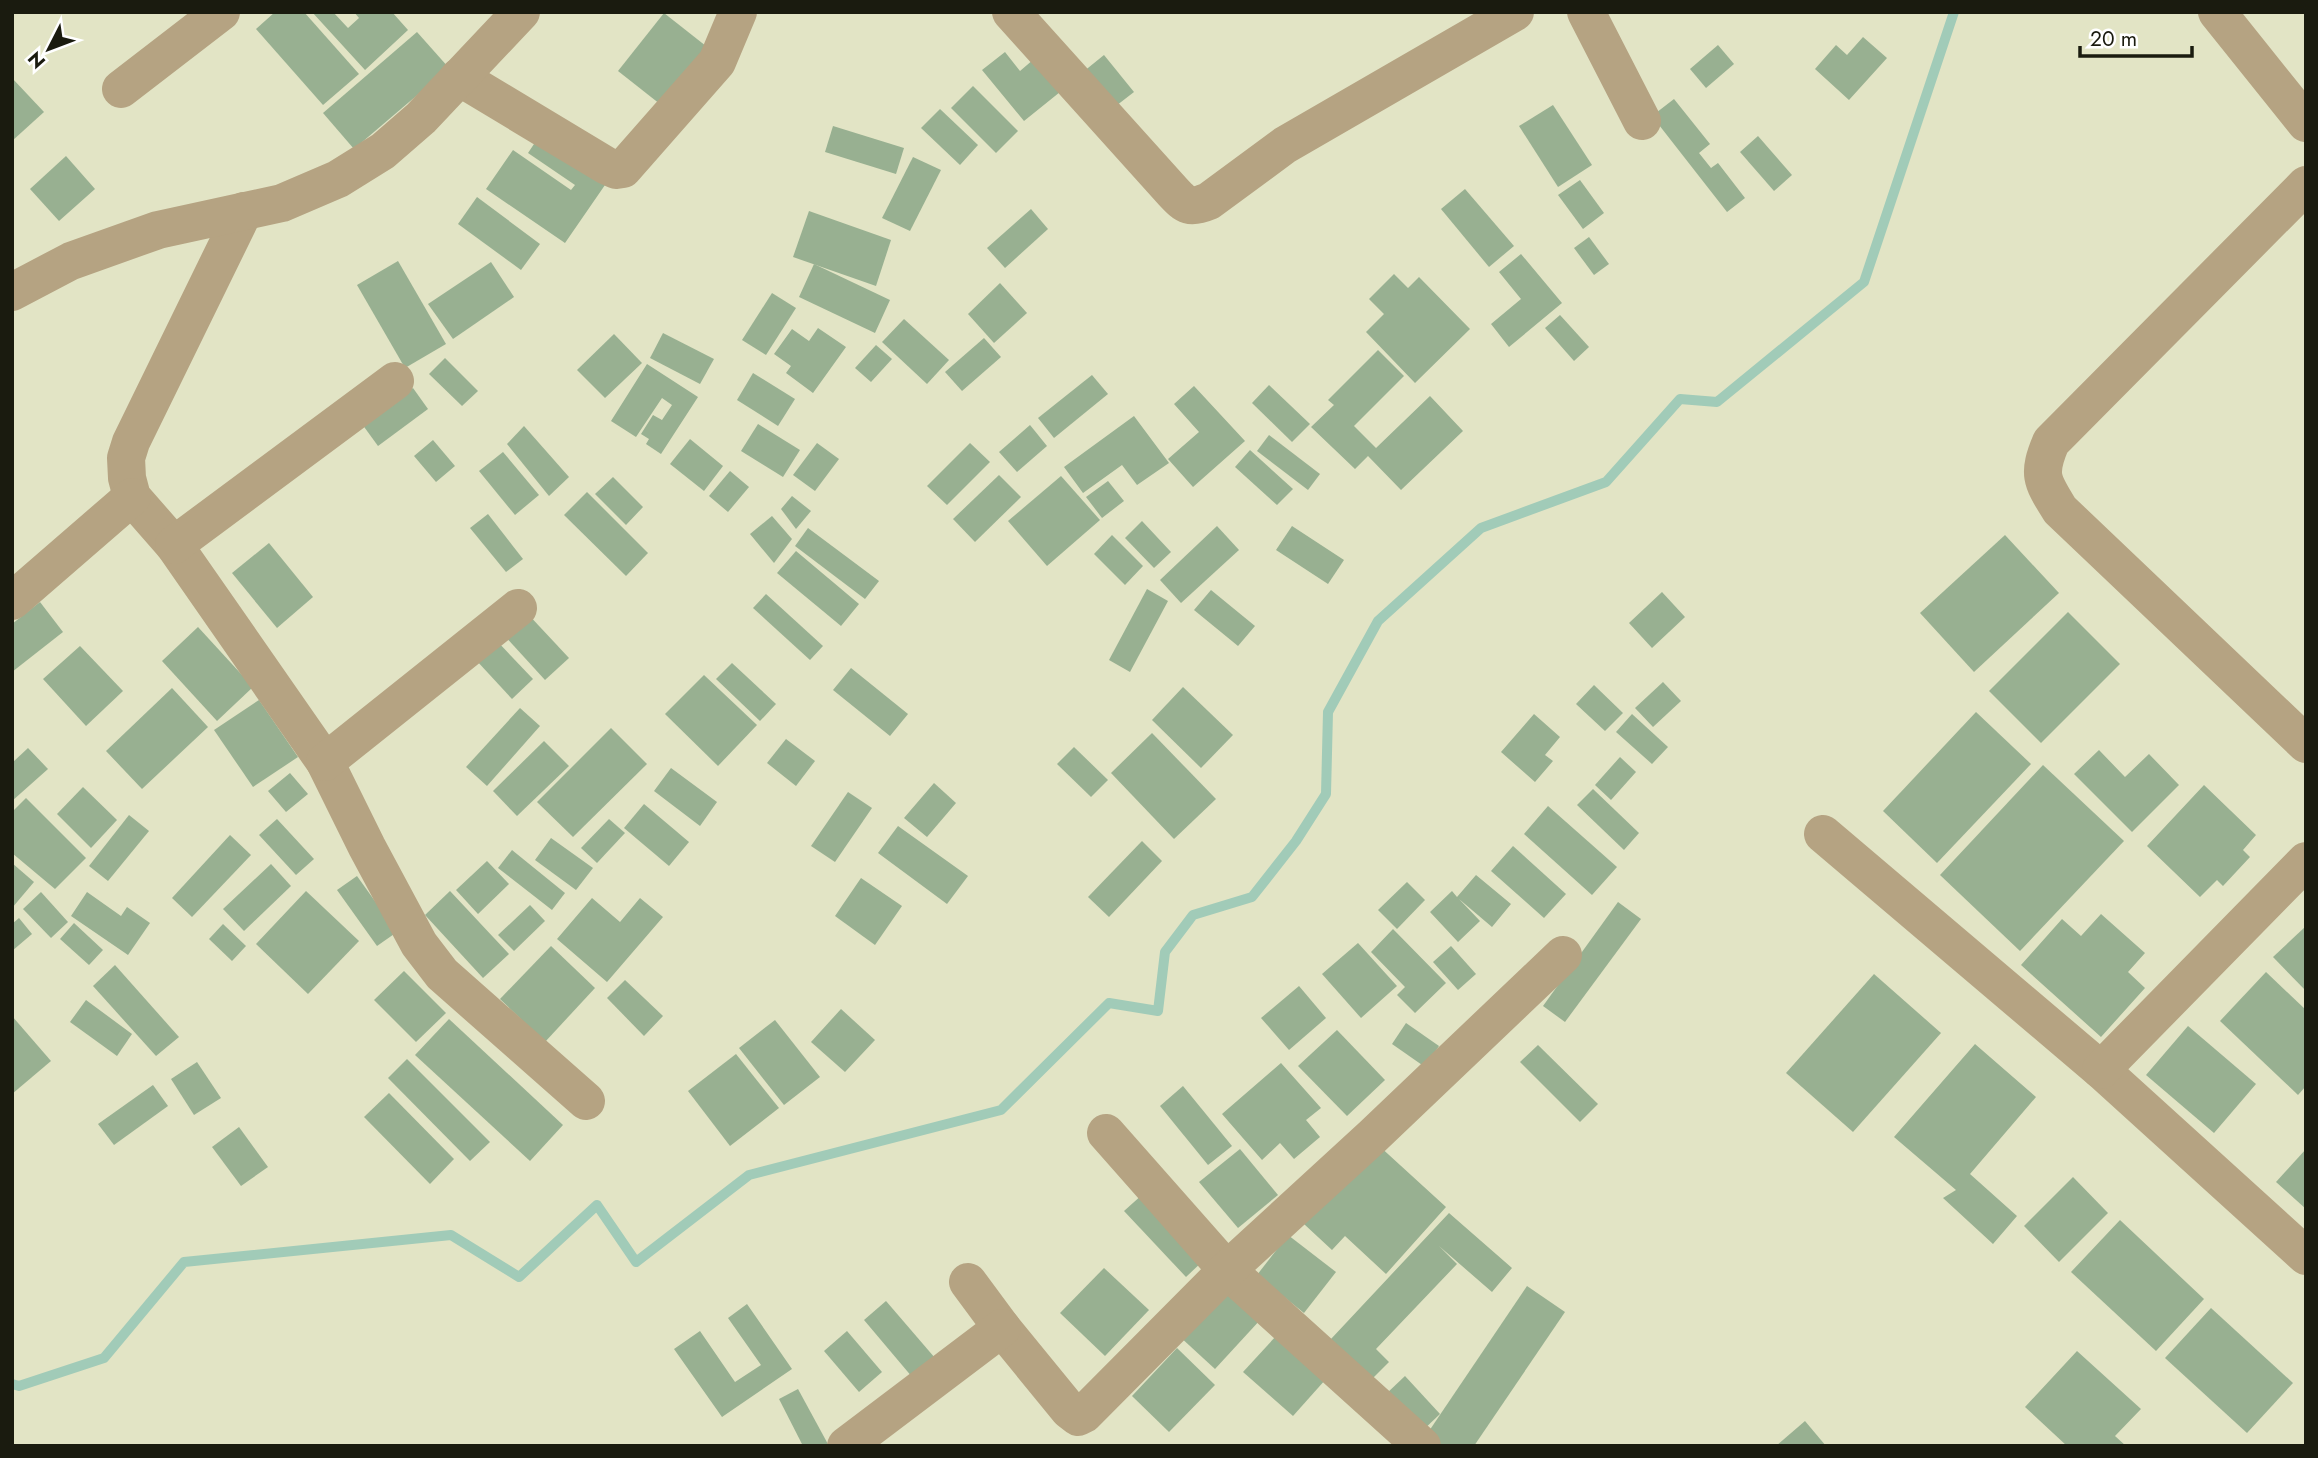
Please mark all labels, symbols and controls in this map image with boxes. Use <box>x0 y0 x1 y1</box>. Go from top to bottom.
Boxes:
north arrow <box>14 14 84 84</box>
scale bar <box>2080 14 2192 58</box>
text: 20 m <box>2090 24 2137 54</box>
text: N <box>22 45 52 75</box>

